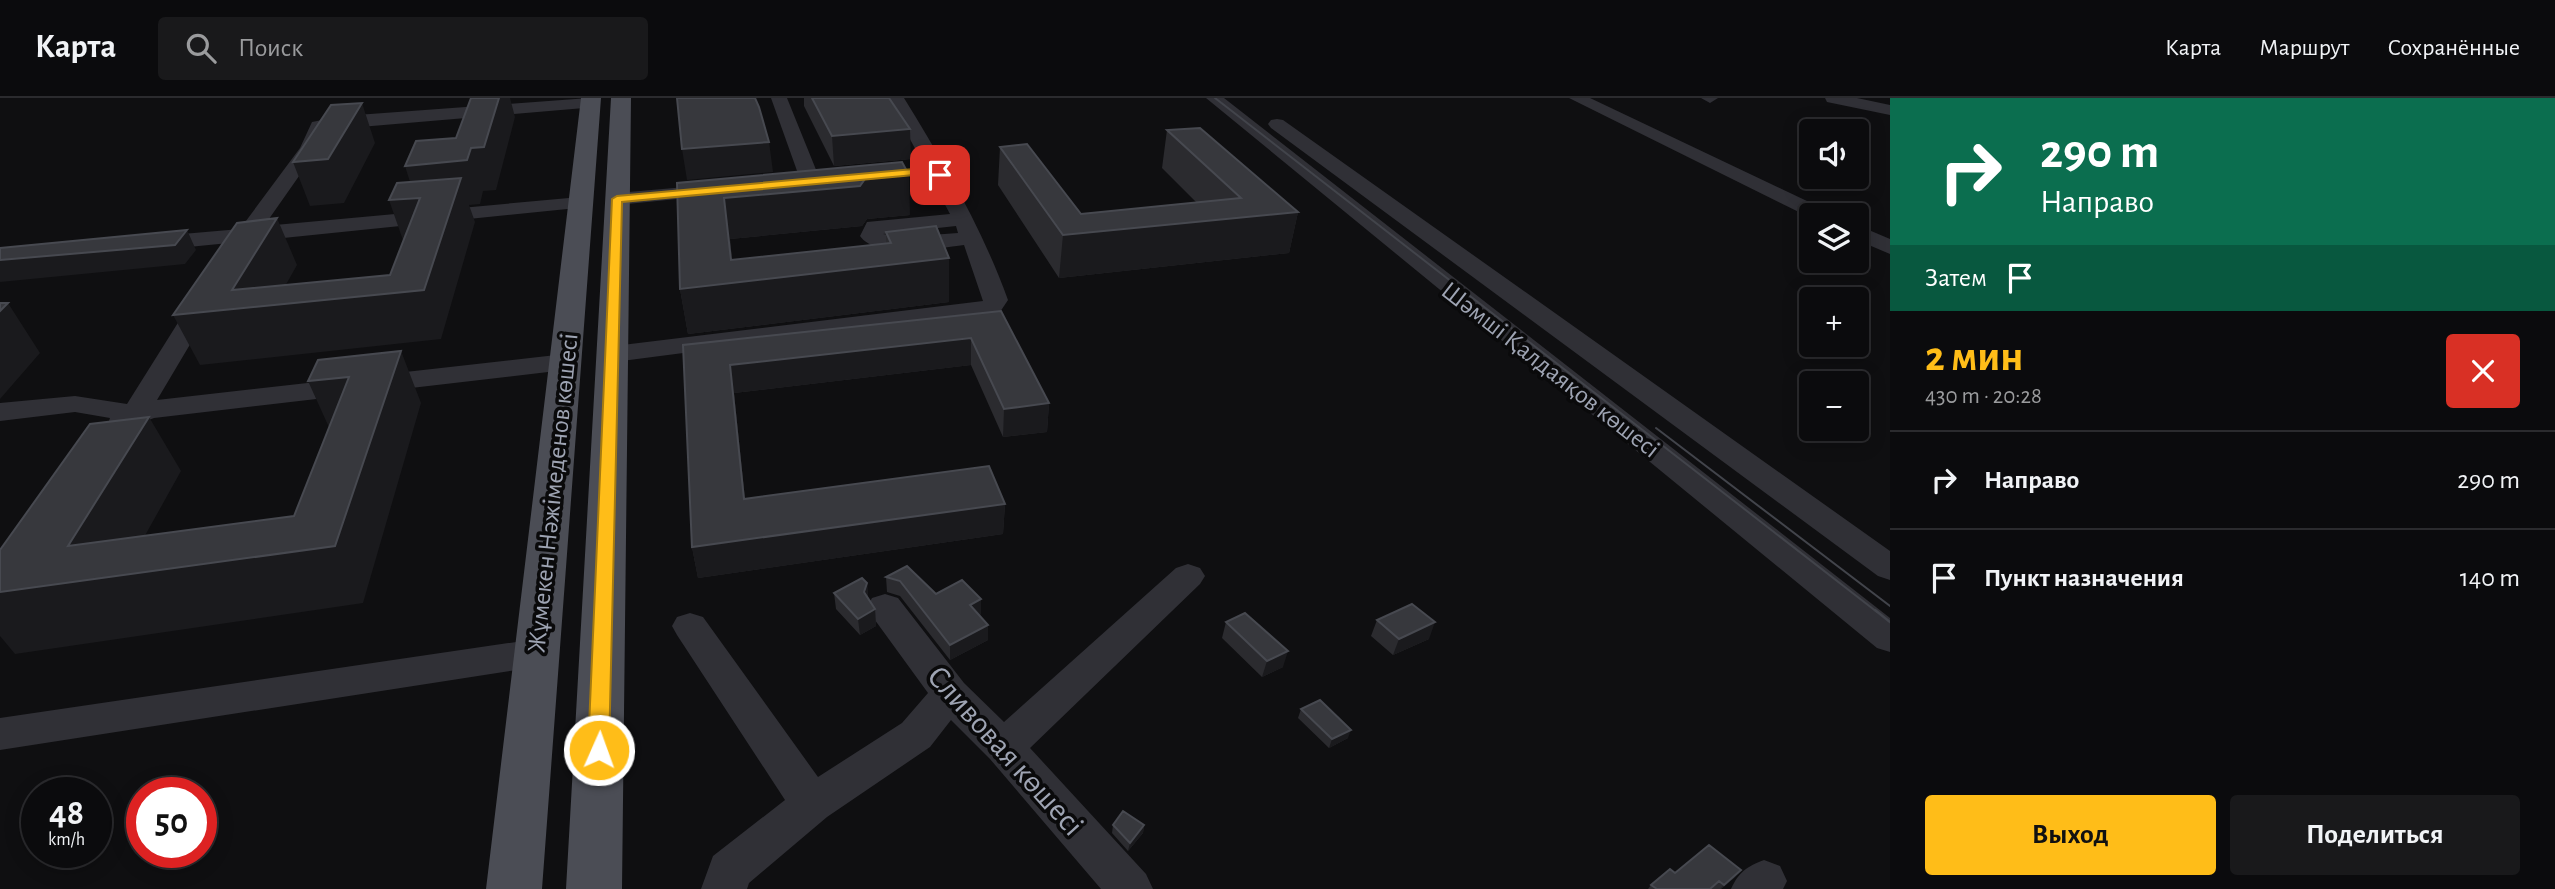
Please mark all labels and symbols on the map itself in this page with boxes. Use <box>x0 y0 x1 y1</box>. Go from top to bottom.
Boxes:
pin <box>910 145 970 205</box>
street label: Шәмші Қалдаяқов көшесі <box>1437 277 1664 463</box>
street label: Жұмекен Нәжімеденов көшесі <box>523 332 583 654</box>
street label: Сливовая көшесі <box>921 660 1089 842</box>
position arrow <box>562 713 636 787</box>
speed limit sign: 50 <box>126 777 217 868</box>

